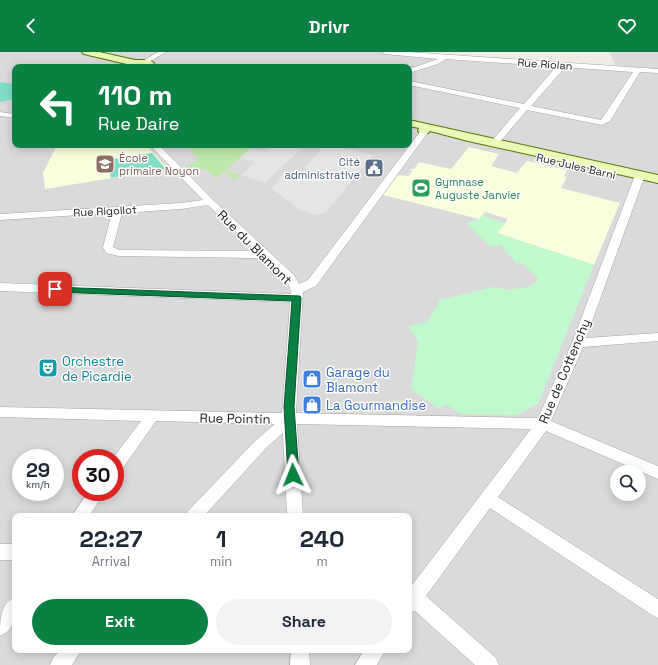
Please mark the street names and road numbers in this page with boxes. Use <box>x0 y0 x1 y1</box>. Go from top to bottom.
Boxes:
street label: Rue Riolan <box>517 55 573 73</box>
street label: Rue Jules Barni <box>535 150 617 182</box>
street label: Rue Rigollot <box>73 202 137 220</box>
street label: Rue du Blamont <box>214 206 296 288</box>
street label: Rue de Cottenchy <box>535 316 594 426</box>
street label: Rue Pointin <box>199 409 271 428</box>

